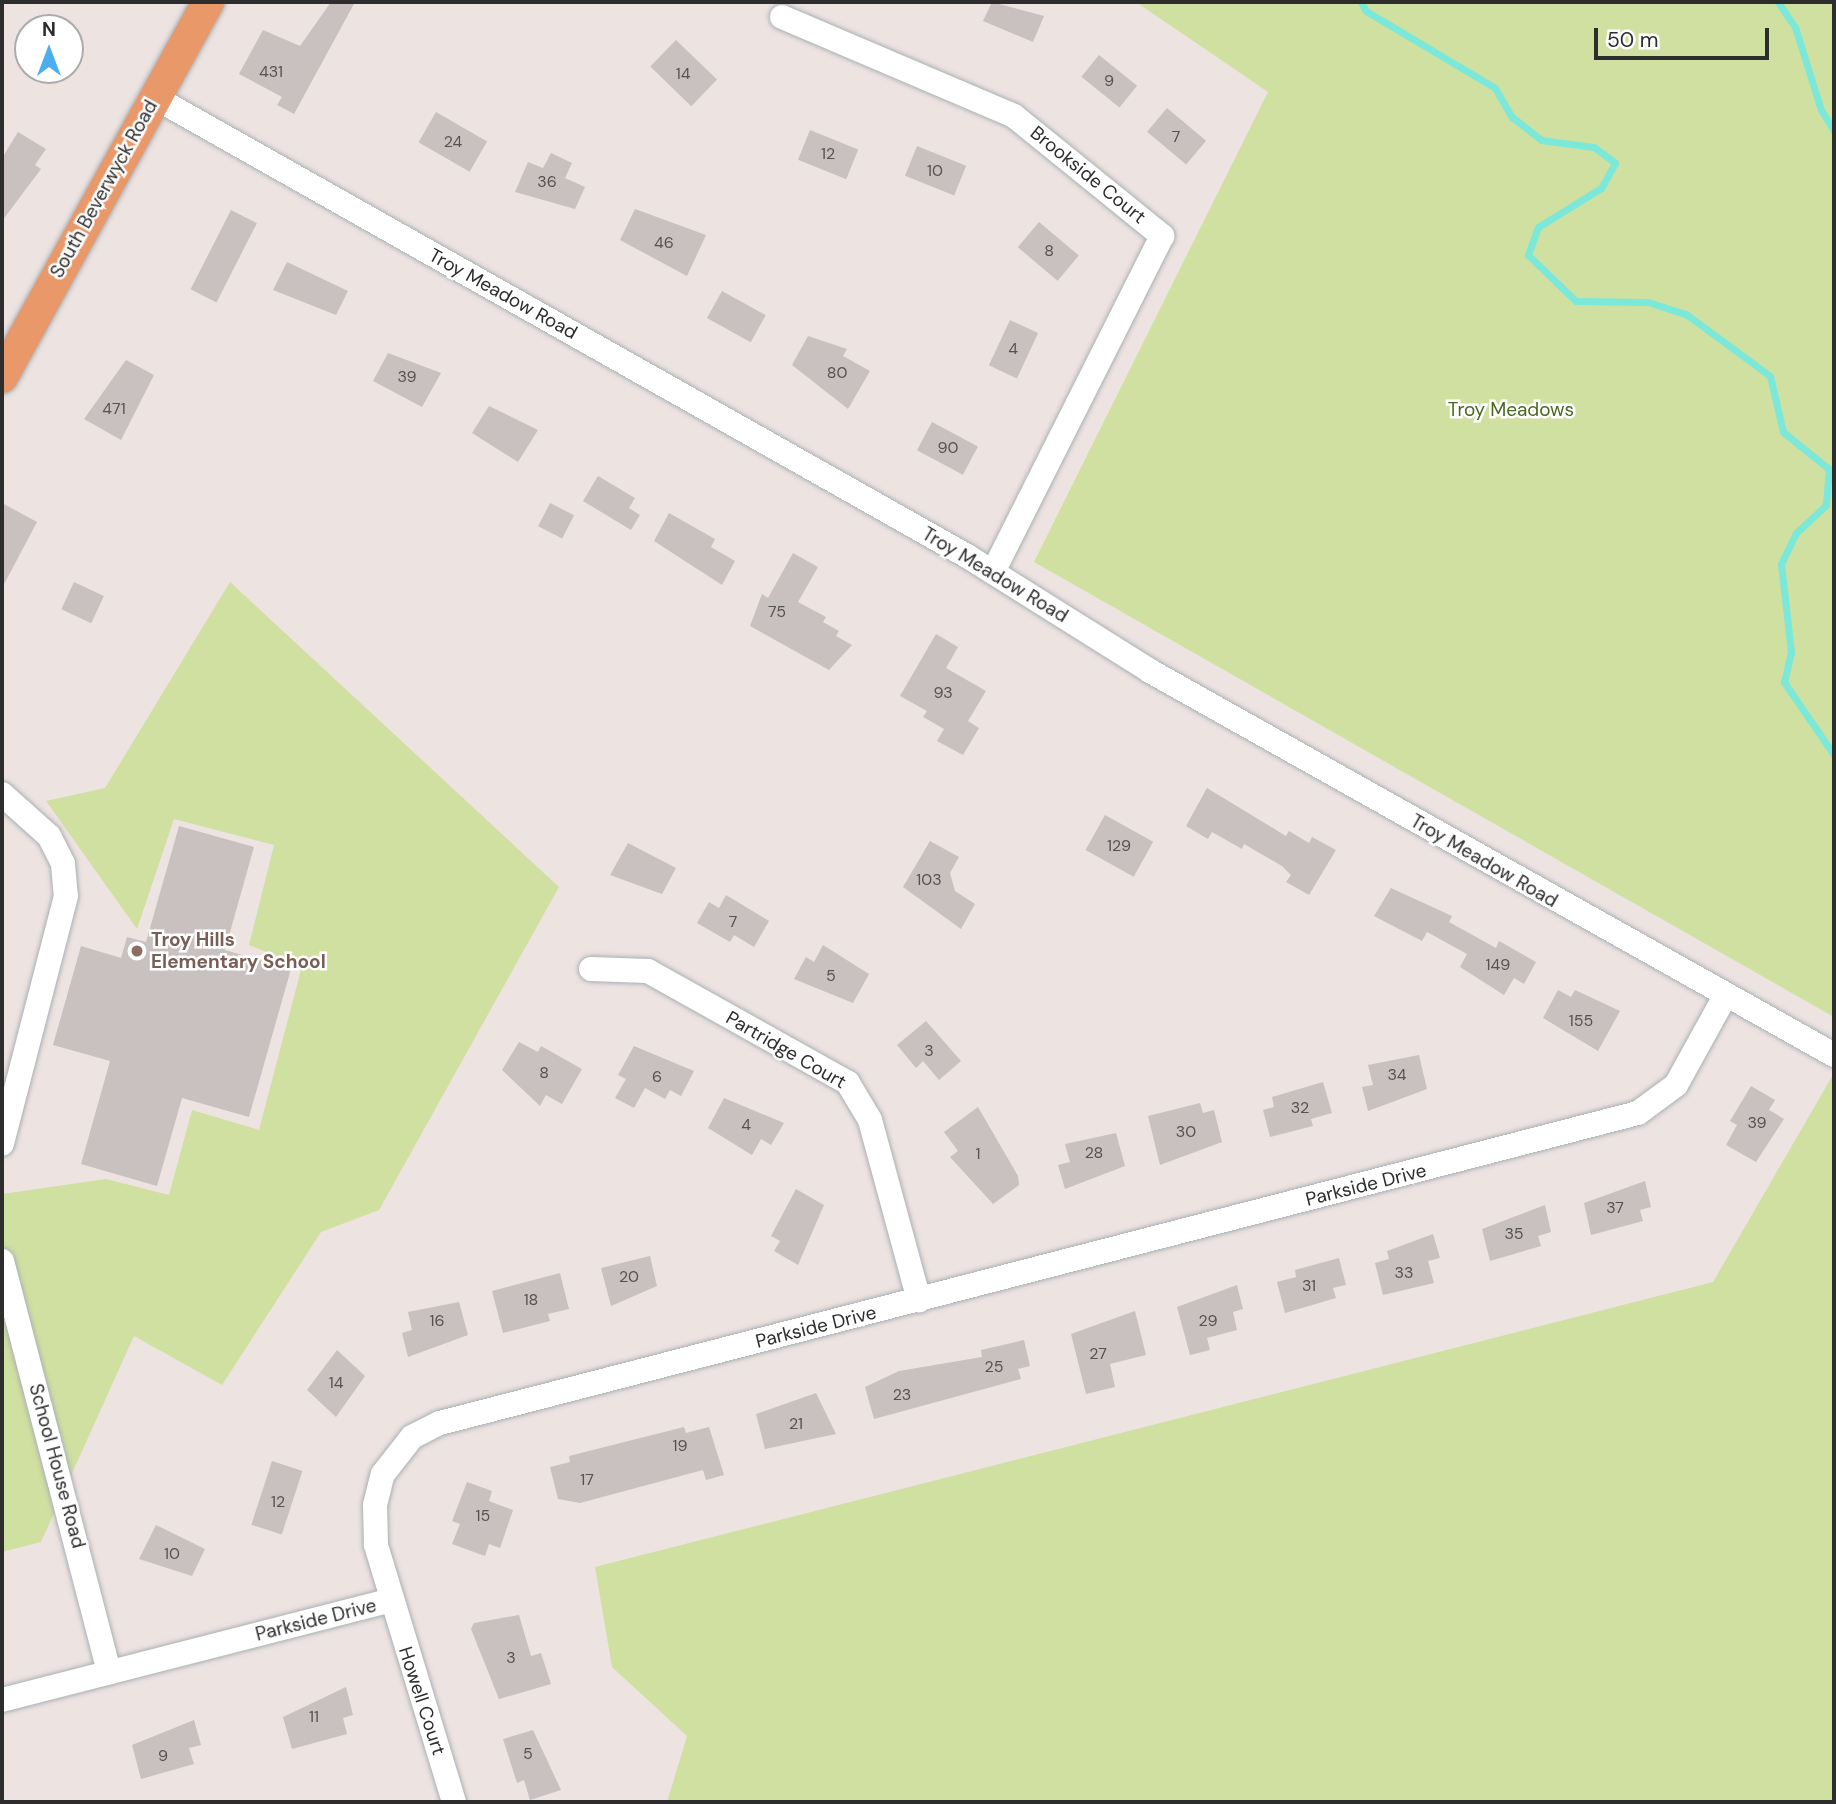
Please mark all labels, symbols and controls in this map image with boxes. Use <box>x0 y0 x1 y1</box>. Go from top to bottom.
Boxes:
north arrow <box>14 14 84 84</box>
scale bar <box>1598 14 1773 58</box>
text: N <box>42 17 56 42</box>
text: 50 m <box>1607 26 1658 54</box>
house number: 431 <box>259 62 283 82</box>
house number: 14 <box>676 64 690 84</box>
house number: 9 <box>1104 71 1114 91</box>
street label: South Beverwyck Road <box>46 96 162 282</box>
street label: Brookside Court <box>1026 122 1150 228</box>
house number: 7 <box>1172 127 1180 147</box>
house number: 24 <box>444 132 462 152</box>
house number: 12 <box>821 144 835 164</box>
house number: 10 <box>927 161 943 181</box>
house number: 36 <box>537 172 557 192</box>
house number: 46 <box>654 233 674 253</box>
house number: 8 <box>1044 241 1054 261</box>
street label: Troy Meadow Road <box>425 244 581 344</box>
house number: 4 <box>1008 339 1018 359</box>
house number: 80 <box>827 363 847 383</box>
house number: 39 <box>397 367 417 387</box>
house number: 471 <box>102 399 126 419</box>
park label: Troy Meadows <box>1448 399 1574 421</box>
house number: 90 <box>938 438 958 458</box>
street label: Troy Meadow Road <box>918 522 1072 628</box>
house number: 75 <box>768 602 786 622</box>
house number: 93 <box>933 683 953 703</box>
street label: Troy Meadow Road <box>1406 810 1562 912</box>
house number: 129 <box>1107 836 1131 856</box>
house number: 103 <box>916 870 942 890</box>
house number: 7 <box>729 912 737 932</box>
place label: Troy Hills Elementary School <box>151 929 326 973</box>
marker: Troy Hills Elementary School <box>129 943 145 959</box>
house number: 149 <box>1486 955 1510 975</box>
house number: 5 <box>826 966 836 986</box>
street label: Partridge Court <box>722 1006 850 1094</box>
house number: 155 <box>1569 1011 1593 1031</box>
house number: 3 <box>924 1041 934 1061</box>
house number: 8 <box>539 1063 549 1083</box>
house number: 34 <box>1387 1065 1407 1085</box>
house number: 6 <box>652 1067 662 1087</box>
house number: 32 <box>1291 1098 1309 1118</box>
house number: 39 <box>1747 1113 1767 1133</box>
house number: 4 <box>741 1115 751 1135</box>
house number: 30 <box>1176 1122 1196 1142</box>
house number: 28 <box>1085 1143 1103 1163</box>
house number: 1 <box>976 1144 980 1164</box>
street label: Parkside Drive <box>1303 1159 1429 1211</box>
house number: 37 <box>1606 1198 1624 1218</box>
house number: 35 <box>1504 1224 1524 1244</box>
house number: 33 <box>1395 1263 1413 1283</box>
house number: 20 <box>619 1267 639 1287</box>
house number: 31 <box>1302 1276 1316 1296</box>
house number: 18 <box>524 1290 538 1310</box>
street label: Parkside Drive <box>753 1301 879 1353</box>
house number: 16 <box>429 1311 445 1331</box>
house number: 29 <box>1198 1311 1218 1331</box>
house number: 27 <box>1089 1344 1107 1364</box>
house number: 25 <box>985 1357 1003 1377</box>
house number: 14 <box>329 1373 343 1393</box>
street label: School House Road <box>24 1381 90 1551</box>
house number: 23 <box>893 1385 911 1405</box>
house number: 21 <box>789 1414 803 1434</box>
house number: 19 <box>672 1436 688 1456</box>
house number: 17 <box>580 1470 594 1490</box>
house number: 12 <box>271 1492 285 1512</box>
house number: 15 <box>476 1506 490 1526</box>
house number: 10 <box>164 1544 180 1564</box>
street label: Parkside Drive <box>253 1594 379 1646</box>
street label: Howell Court <box>394 1644 450 1758</box>
house number: 3 <box>506 1648 516 1668</box>
house number: 11 <box>309 1707 319 1727</box>
house number: 5 <box>523 1744 533 1764</box>
house number: 9 <box>158 1746 168 1766</box>

